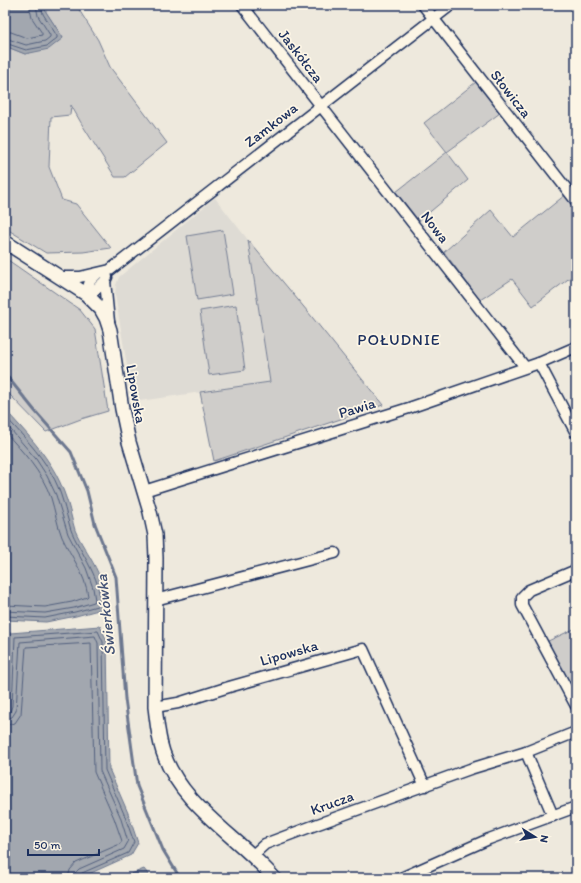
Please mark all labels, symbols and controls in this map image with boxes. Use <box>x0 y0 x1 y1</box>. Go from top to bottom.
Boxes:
street label: Jaskółcza <box>275 26 328 86</box>
street label: Słowicza <box>487 66 535 122</box>
street label: Zamkowa <box>241 99 301 151</box>
street label: Nowa <box>417 208 453 247</box>
district label: POŁUDNIE <box>357 330 441 349</box>
street label: Lipowska <box>122 363 150 425</box>
street label: Pawia <box>336 394 378 422</box>
water label: Świerkówka <box>92 573 119 656</box>
street label: Lipowska <box>258 636 320 670</box>
street label: Krucza <box>308 787 357 819</box>
north arrow <box>515 817 555 857</box>
scale bar <box>28 831 99 857</box>
text: N <box>537 834 551 844</box>
text: 50 m <box>34 838 60 852</box>

